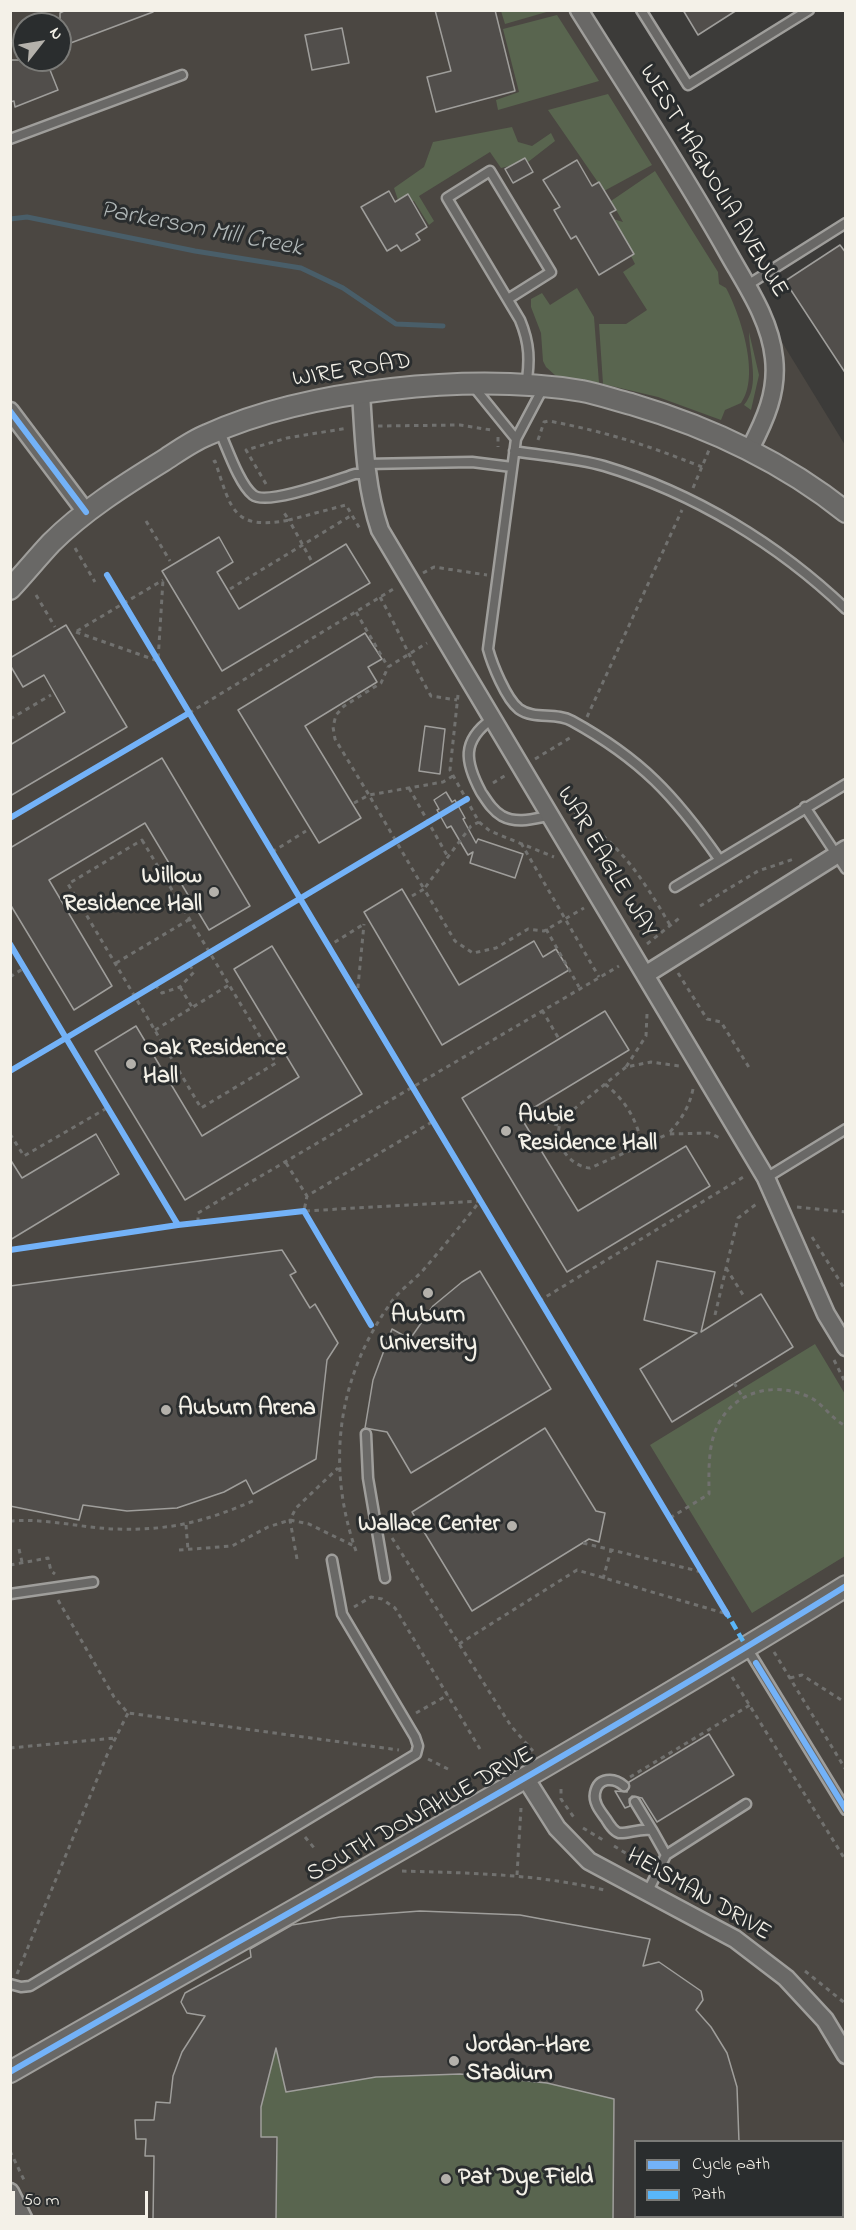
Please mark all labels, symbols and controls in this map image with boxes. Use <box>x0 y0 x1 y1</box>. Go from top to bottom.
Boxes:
north arrow <box>12 12 72 72</box>
text: N <box>43 23 69 45</box>
street label: WEST MAGNOLIA AVENUE <box>631 60 793 304</box>
water label: Parkerson Mill Creek <box>97 196 305 266</box>
street label: WIRE ROAD <box>291 348 413 396</box>
street label: WAR EAGLE WAY <box>549 782 661 944</box>
place label: Willow Residence Hall <box>63 864 202 920</box>
marker: Willow Residence Hall <box>207 885 221 899</box>
place label: Oak Residence Hall <box>143 1036 286 1092</box>
marker: Oak Residence Hall <box>124 1057 138 1071</box>
place label: Aubie Residence Hall <box>518 1103 657 1159</box>
marker: Aubie Residence Hall <box>499 1124 513 1138</box>
marker: Auburn University <box>421 1286 435 1300</box>
place label: Auburn University <box>379 1303 477 1359</box>
place label: Auburn Arena <box>178 1396 316 1424</box>
marker: Auburn Arena <box>159 1403 173 1417</box>
place label: Wallace Center <box>358 1512 500 1540</box>
marker: Wallace Center <box>505 1519 519 1533</box>
street label: SOUTH DONAHUE DRIVE <box>303 1742 539 1890</box>
street label: HEISMAN DRIVE <box>621 1843 775 1949</box>
place label: Jordan-Hare Stadium <box>466 2033 590 2089</box>
marker: Jordan-Hare Stadium <box>447 2054 461 2068</box>
legend <box>634 2140 844 2218</box>
text: Cycle path <box>692 2152 770 2178</box>
place label: Pat Dye Field <box>458 2165 593 2193</box>
marker: Pat Dye Field <box>439 2172 453 2186</box>
scale bar <box>15 2179 152 2217</box>
text: Path <box>692 2182 726 2208</box>
text: 50 m <box>23 2188 60 2214</box>

